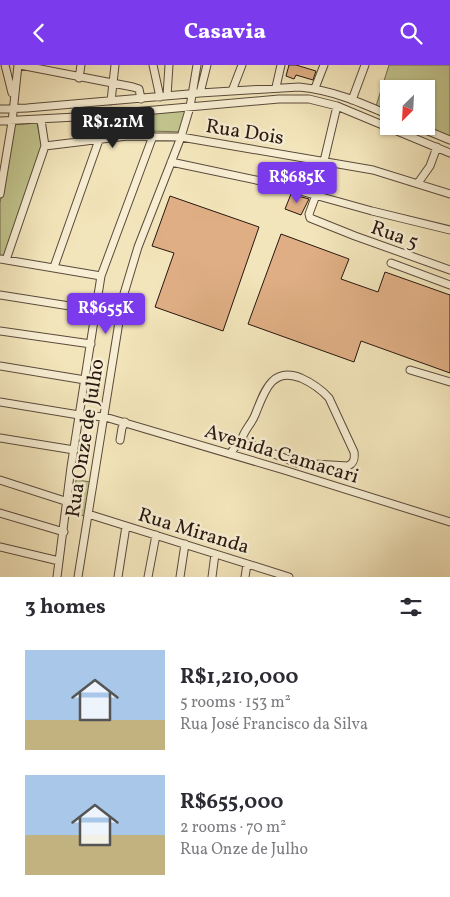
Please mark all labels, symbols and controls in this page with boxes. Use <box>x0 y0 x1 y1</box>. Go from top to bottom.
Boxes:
text: Casavia <box>184 17 266 48</box>
icon: back <box>25 19 53 47</box>
icon: search <box>397 19 425 47</box>
north arrow <box>380 80 435 135</box>
map controls <box>380 80 435 135</box>
pin: R$1.21M <box>67 107 159 149</box>
text: R$1.21M <box>82 112 144 134</box>
street label: Rua Dois <box>204 113 286 153</box>
pin: R$685K <box>256 161 338 204</box>
text: R$685K <box>269 167 325 189</box>
street label: Rua 5 <box>367 214 422 257</box>
pin: R$655K <box>65 293 147 335</box>
text: R$655K <box>78 298 134 320</box>
street label: Rua Onze de Julho <box>60 357 112 520</box>
street label: Avenida Camacari <box>201 418 362 492</box>
street label: Rua Miranda <box>134 502 253 562</box>
text: 3 homes <box>25 593 106 622</box>
icon: filters <box>397 593 425 621</box>
text: R$1,210,000 <box>180 663 299 692</box>
icon: home <box>65 670 125 730</box>
text: 5 rooms · 153 m² <box>180 692 291 714</box>
text: Rua José Francisco da Silva <box>180 714 368 736</box>
text: R$655,000 <box>180 788 283 817</box>
icon: home <box>65 795 125 855</box>
text: 2 rooms · 70 m² <box>180 817 286 839</box>
text: Rua Onze de Julho <box>180 839 308 861</box>

